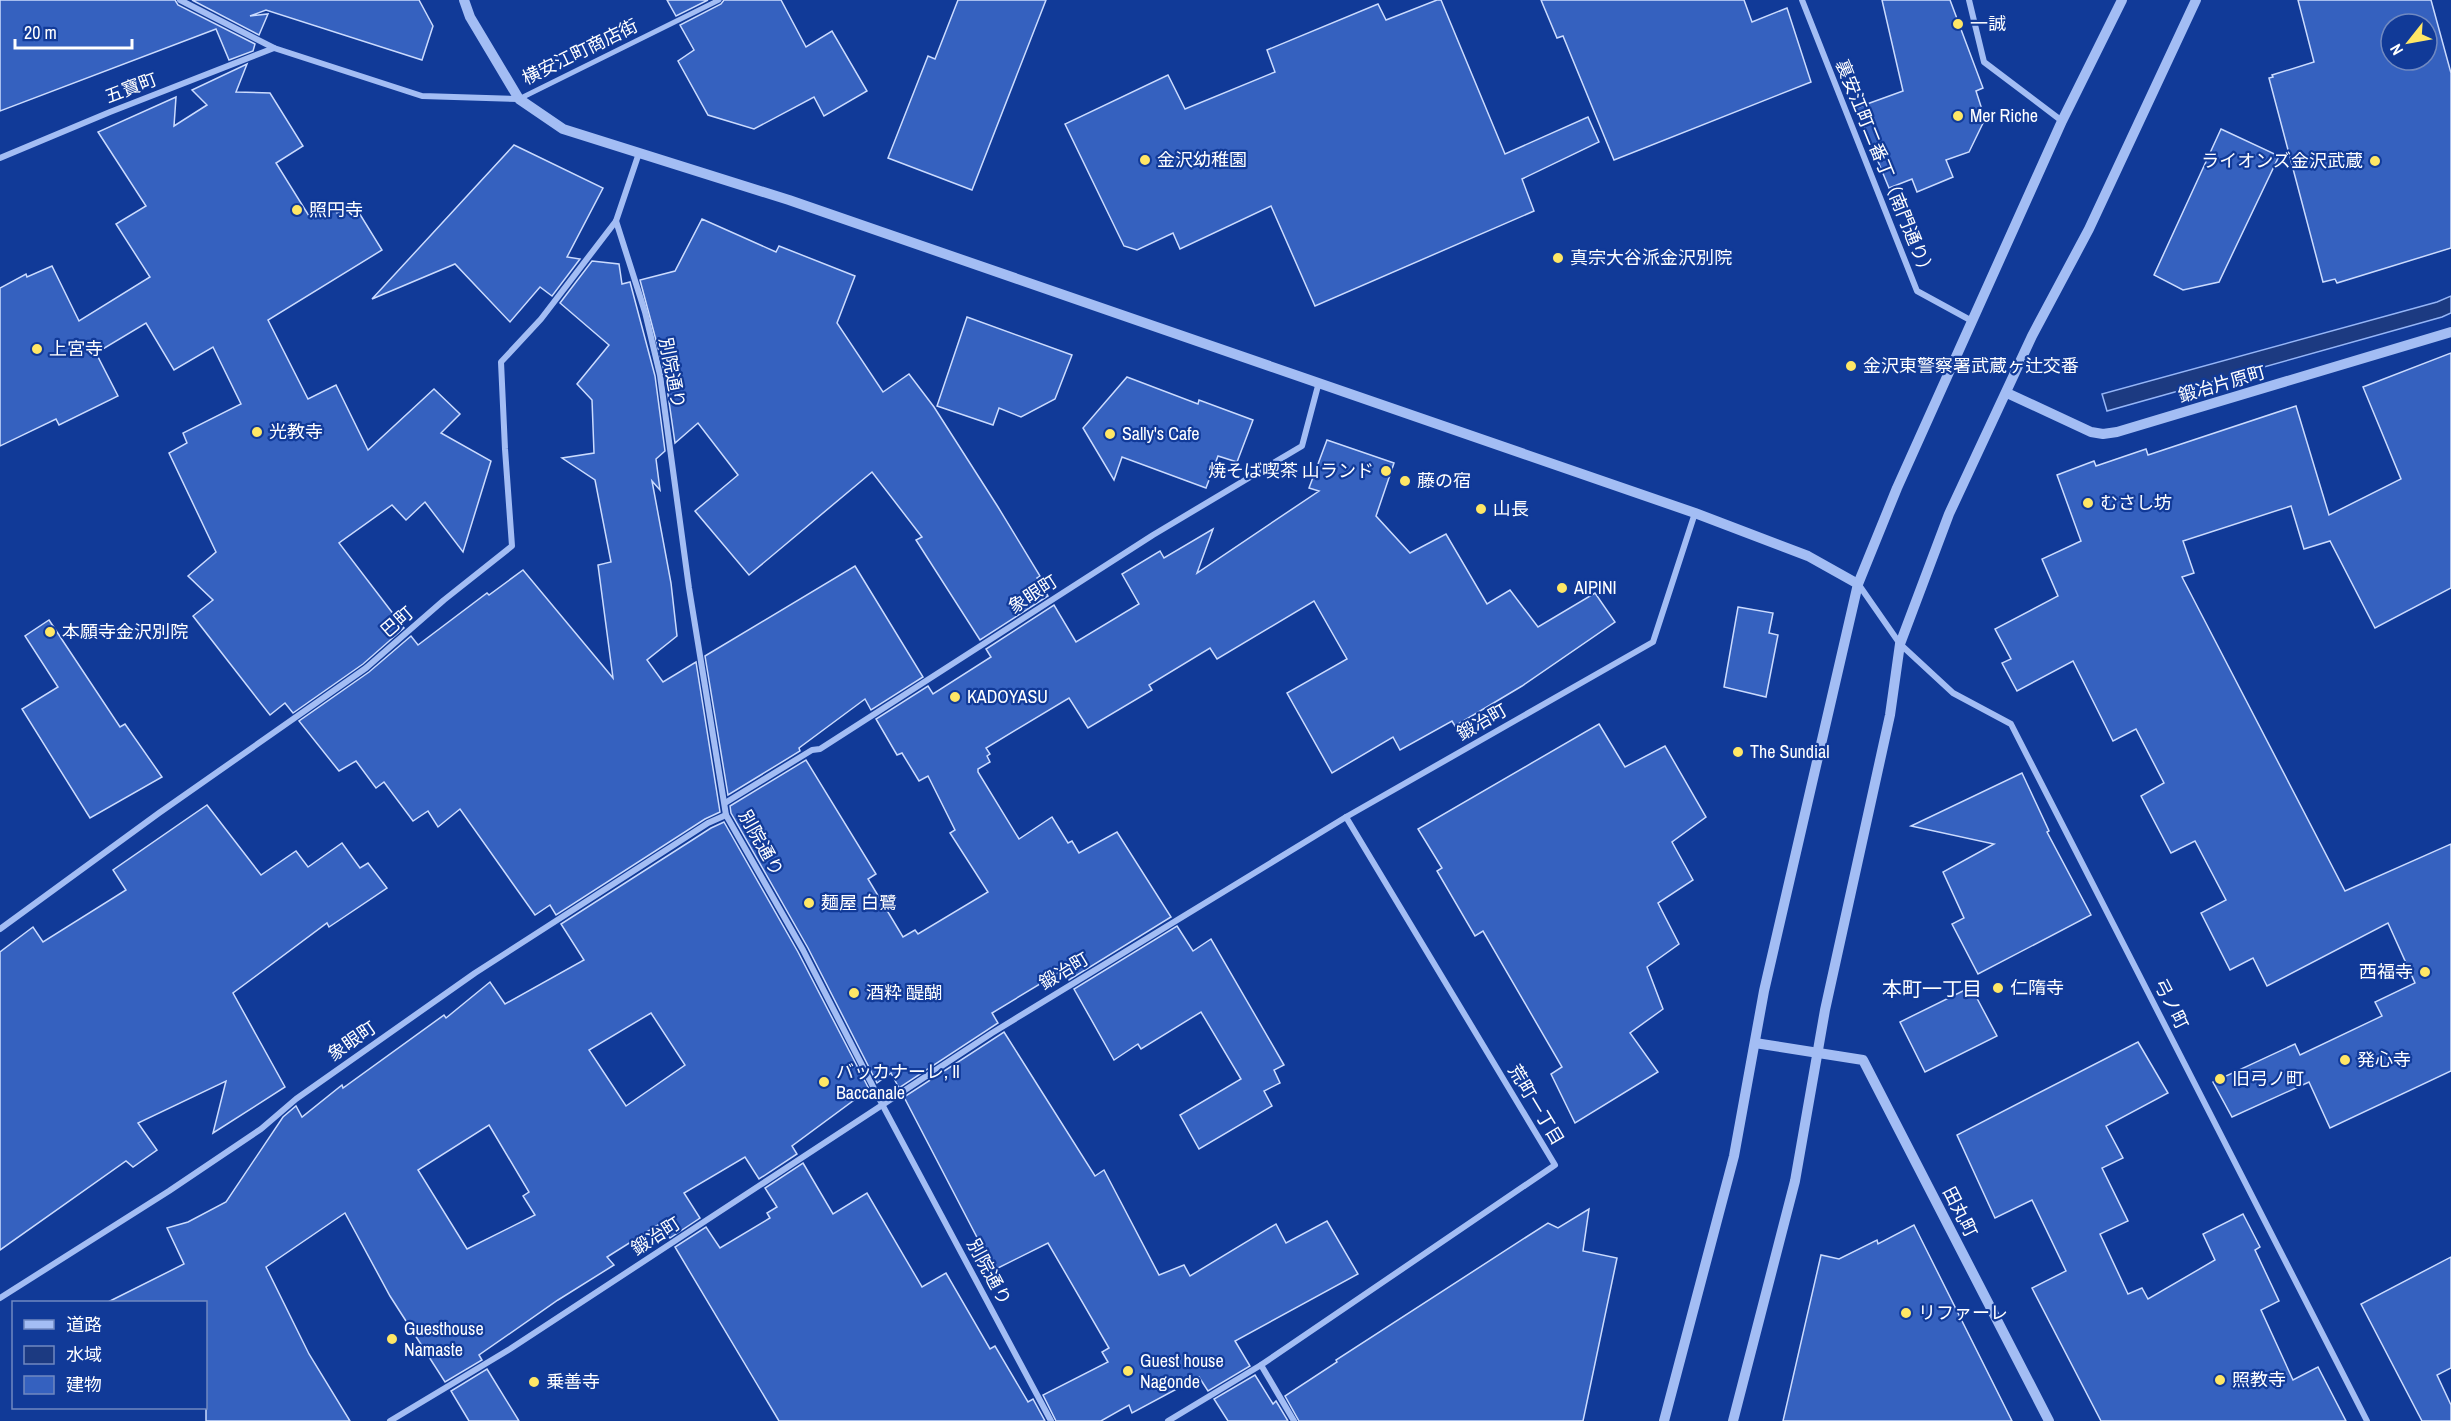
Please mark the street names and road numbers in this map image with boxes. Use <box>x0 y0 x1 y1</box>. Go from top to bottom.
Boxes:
street label: 横安江町商店街 <box>518 13 642 90</box>
street label: 裏安江町二番丁（南門通り） <box>1830 56 1941 282</box>
street label: 五寶町 <box>101 66 161 109</box>
street label: 別院通り <box>653 335 692 411</box>
street label: 鍛冶片原町 <box>2175 359 2269 408</box>
street label: 象眼町 <box>1003 568 1062 619</box>
street label: 巴町 <box>375 600 418 643</box>
street label: 鍛冶町 <box>1452 697 1511 746</box>
street label: 別院通り <box>733 805 790 880</box>
street label: 鍛冶町 <box>1034 946 1093 995</box>
street label: 弓ノ町 <box>2148 974 2195 1034</box>
street label: 象眼町 <box>322 1015 381 1066</box>
street label: 荒町一丁目 <box>1503 1060 1570 1150</box>
street label: 田丸町 <box>1937 1182 1984 1242</box>
street label: 鍛冶町 <box>626 1210 685 1261</box>
street label: 別院通り <box>962 1234 1017 1309</box>

